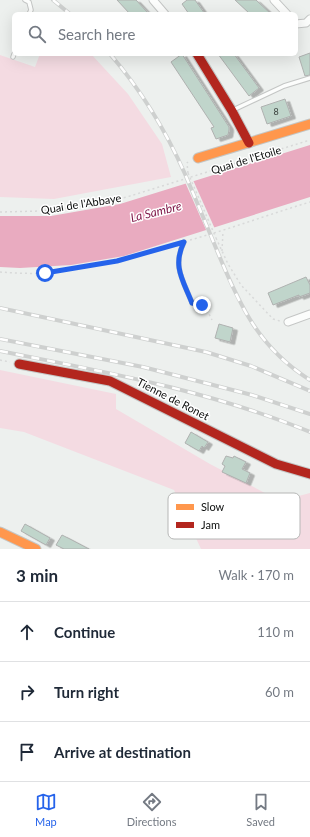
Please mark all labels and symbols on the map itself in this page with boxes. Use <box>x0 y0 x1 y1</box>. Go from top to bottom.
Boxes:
house number: 8 <box>273 106 279 117</box>
street label: Quai de l'Etoile <box>209 143 283 176</box>
street label: Quai de l'Abbaye <box>40 191 122 216</box>
water label: La Sambre <box>129 198 183 225</box>
route start <box>36 264 54 282</box>
route end <box>193 296 211 314</box>
street label: Tienne de Ronet <box>135 375 212 422</box>
legend <box>168 493 300 539</box>
text: Slow <box>201 500 225 513</box>
text: Jam <box>201 518 220 531</box>

